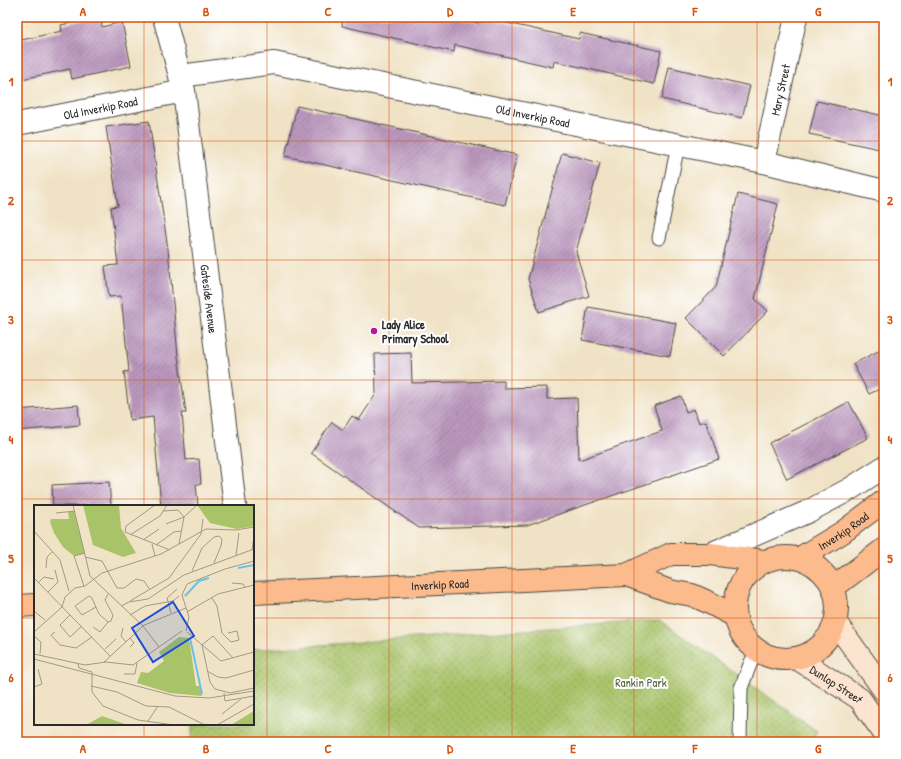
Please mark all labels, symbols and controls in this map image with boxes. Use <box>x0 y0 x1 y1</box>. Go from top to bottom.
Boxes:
text: A <box>80 2 87 20</box>
text: B <box>203 2 210 20</box>
text: C <box>324 2 332 20</box>
text: D <box>447 2 454 20</box>
text: E <box>570 2 576 20</box>
text: F <box>692 2 699 20</box>
text: G <box>815 2 822 20</box>
street label: Mary Street <box>766 62 794 117</box>
text: 1 <box>9 72 14 90</box>
text: 1 <box>888 72 893 90</box>
street label: Old Inverkip Road <box>62 92 139 123</box>
street label: Old Inverkip Road <box>494 100 572 131</box>
text: 2 <box>8 191 15 209</box>
text: 2 <box>887 191 894 209</box>
street label: Gateside Avenue <box>197 263 222 335</box>
text: 3 <box>8 310 14 328</box>
text: 3 <box>887 310 893 328</box>
place label: Lady Alice Primary School <box>382 316 449 348</box>
marker: Lady Alice Primary School <box>369 326 379 336</box>
text: 4 <box>9 430 14 448</box>
text: 4 <box>888 430 893 448</box>
inset map <box>34 505 254 725</box>
street label: Inverkip Road <box>815 507 872 554</box>
text: 5 <box>8 549 14 567</box>
text: 5 <box>887 549 893 567</box>
street label: Inverkip Road <box>411 574 469 594</box>
street label: Dunlop Street <box>807 661 869 706</box>
text: 6 <box>8 668 14 686</box>
text: 6 <box>887 668 893 686</box>
park label: Rankin Park <box>615 674 667 691</box>
text: A <box>80 739 87 757</box>
text: B <box>203 739 210 757</box>
text: C <box>324 739 332 757</box>
text: D <box>447 739 454 757</box>
text: E <box>570 739 576 757</box>
text: F <box>692 739 699 757</box>
text: G <box>815 739 822 757</box>

